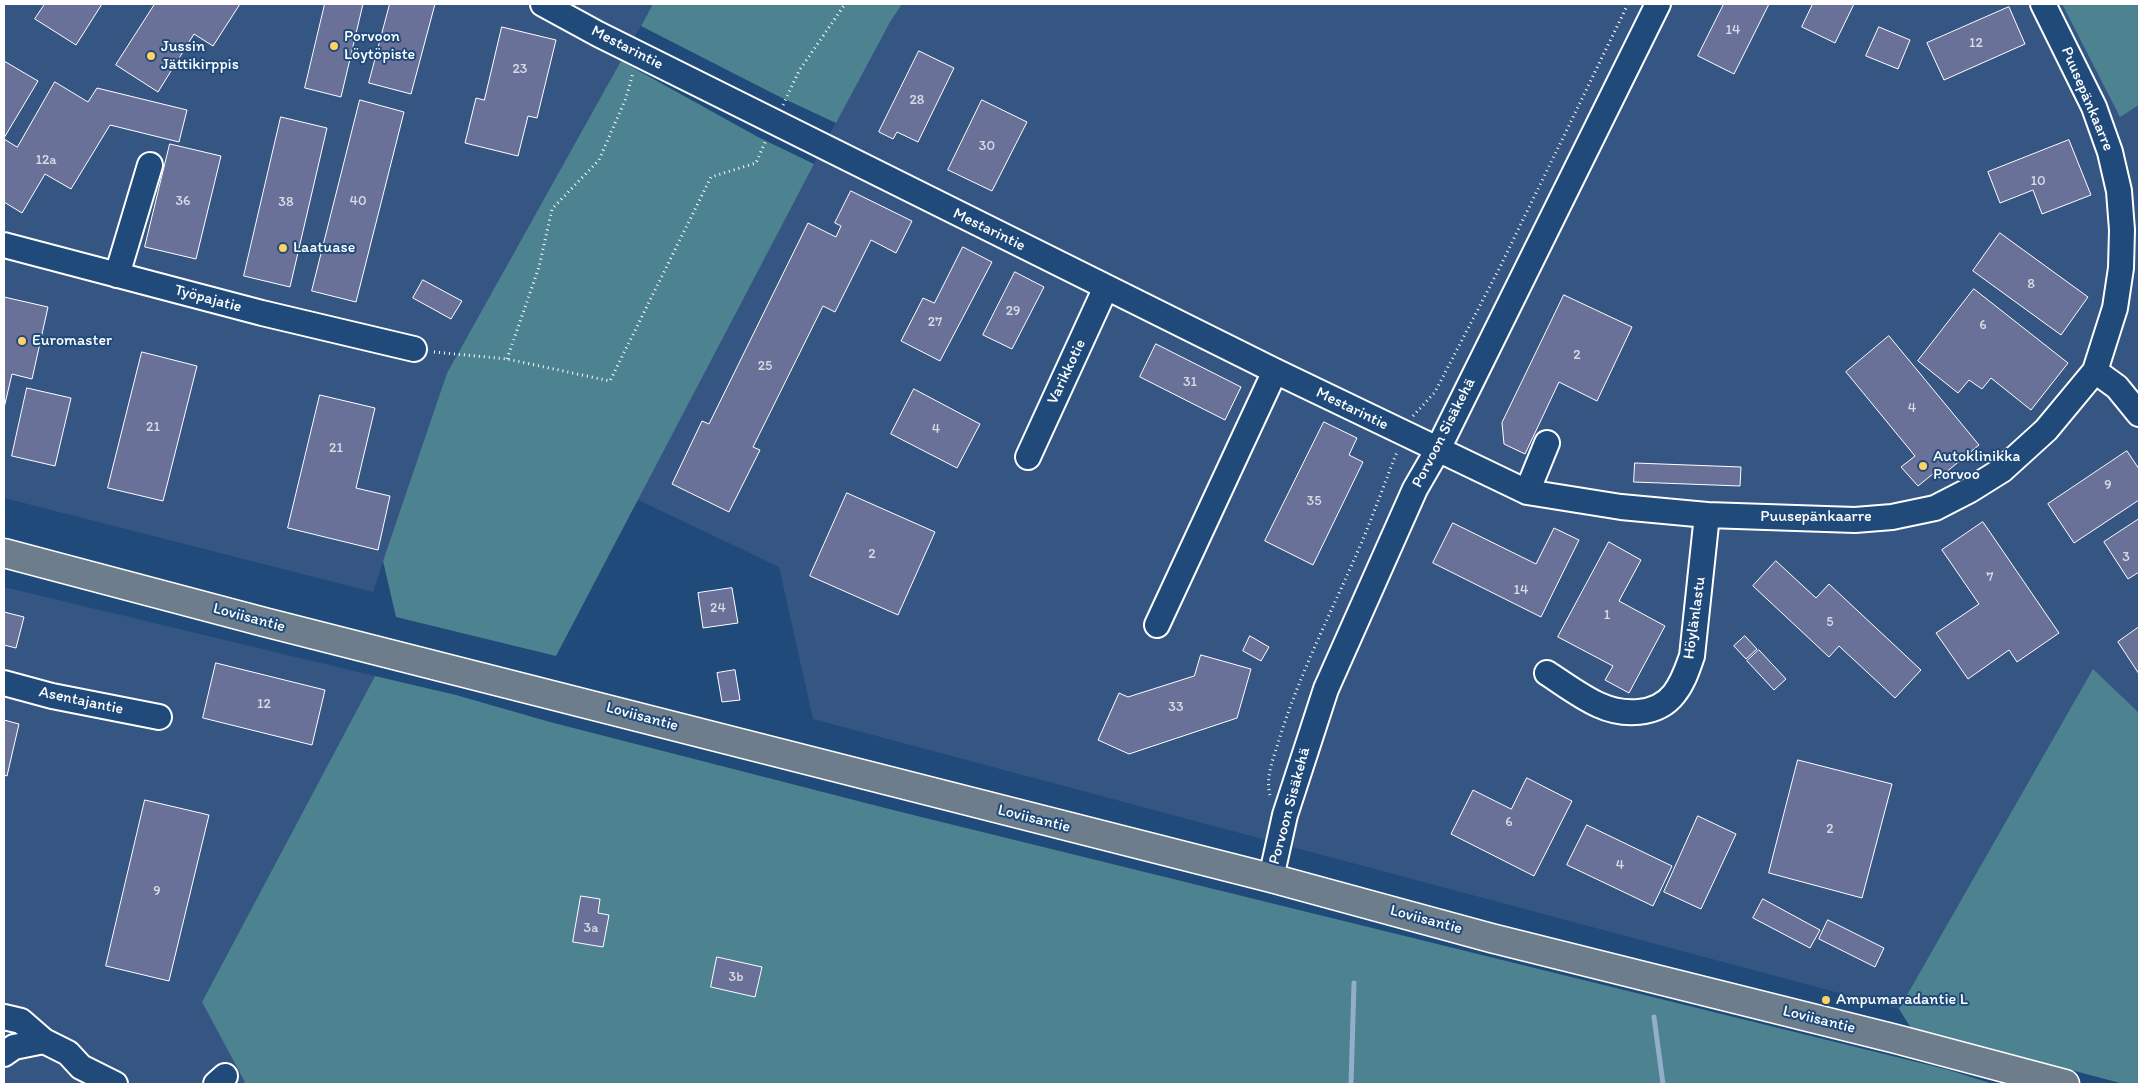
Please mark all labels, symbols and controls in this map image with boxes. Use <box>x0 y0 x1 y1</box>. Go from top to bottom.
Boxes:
street label: Mestarintie <box>588 22 666 74</box>
house number: 14 <box>1726 22 1740 38</box>
place label: Porvoon Löytöpiste <box>344 27 415 65</box>
house number: 12 <box>1969 35 1983 51</box>
place label: Jussin Jättikirppis <box>161 37 239 75</box>
marker: Porvoon Löytöpiste <box>328 40 340 52</box>
street label: Puusepänkaarre <box>2056 44 2118 154</box>
marker: Jussin Jättikirppis <box>145 50 157 62</box>
house number: 23 <box>513 61 527 77</box>
house number: 28 <box>909 92 925 108</box>
house number: 30 <box>979 138 995 154</box>
house number: 12a <box>35 152 57 168</box>
house number: 10 <box>2030 173 2046 189</box>
house number: 36 <box>175 193 191 209</box>
house number: 40 <box>349 193 367 209</box>
house number: 38 <box>278 194 294 210</box>
street label: Mestarintie <box>950 204 1028 256</box>
place label: Laatuase <box>293 238 355 258</box>
marker: Laatuase <box>277 242 289 254</box>
house number: 8 <box>2027 276 2035 292</box>
street label: Työpajatie <box>172 281 244 317</box>
house number: 29 <box>1006 303 1020 319</box>
house number: 27 <box>928 314 942 330</box>
house number: 6 <box>1979 317 1987 333</box>
place label: Euromaster <box>32 331 112 351</box>
marker: Euromaster <box>16 335 28 347</box>
street label: Varikkotie <box>1044 336 1090 408</box>
house number: 2 <box>1573 347 1581 363</box>
house number: 25 <box>758 358 772 374</box>
house number: 31 <box>1183 374 1197 390</box>
street label: Porvoon Sisäkehä <box>1408 375 1480 491</box>
street label: Mestarintie <box>1313 383 1391 435</box>
house number: 4 <box>1908 400 1916 416</box>
house number: 21 <box>146 419 160 435</box>
house number: 4 <box>932 421 940 437</box>
house number: 21 <box>329 440 343 456</box>
place label: Autoklinikka Porvoo <box>1933 447 2020 485</box>
marker: Autoklinikka Porvoo <box>1917 460 1929 472</box>
house number: 9 <box>2104 477 2112 493</box>
house number: 35 <box>1307 493 1321 509</box>
street label: Puusepänkaarre <box>1760 507 1872 527</box>
house number: 2 <box>868 546 876 562</box>
house number: 3 <box>2122 549 2130 565</box>
house number: 7 <box>1987 569 1993 585</box>
street label: Höylänlastu <box>1680 575 1710 661</box>
house number: 14 <box>1514 582 1528 598</box>
street label: Loviisantie <box>211 599 287 637</box>
house number: 24 <box>710 600 726 616</box>
house number: 1 <box>1604 607 1610 623</box>
house number: 5 <box>1826 614 1834 630</box>
street label: Asentajantie <box>37 683 125 719</box>
house number: 12 <box>257 696 271 712</box>
street label: Loviisantie <box>604 698 680 736</box>
house number: 33 <box>1168 699 1184 715</box>
street label: Porvoon Sisäkehä <box>1265 745 1315 867</box>
street label: Loviisantie <box>996 801 1072 837</box>
house number: 6 <box>1505 814 1513 830</box>
house number: 2 <box>1826 821 1834 837</box>
house number: 4 <box>1616 857 1624 873</box>
house number: 9 <box>153 883 161 899</box>
street label: Loviisantie <box>1388 901 1464 939</box>
house number: 3a <box>584 920 598 936</box>
house number: 3b <box>729 969 743 985</box>
place label: Ampumaradantie L <box>1836 990 1968 1010</box>
marker: Ampumaradantie L <box>1820 994 1832 1006</box>
street label: Loviisantie <box>1781 1002 1857 1038</box>

